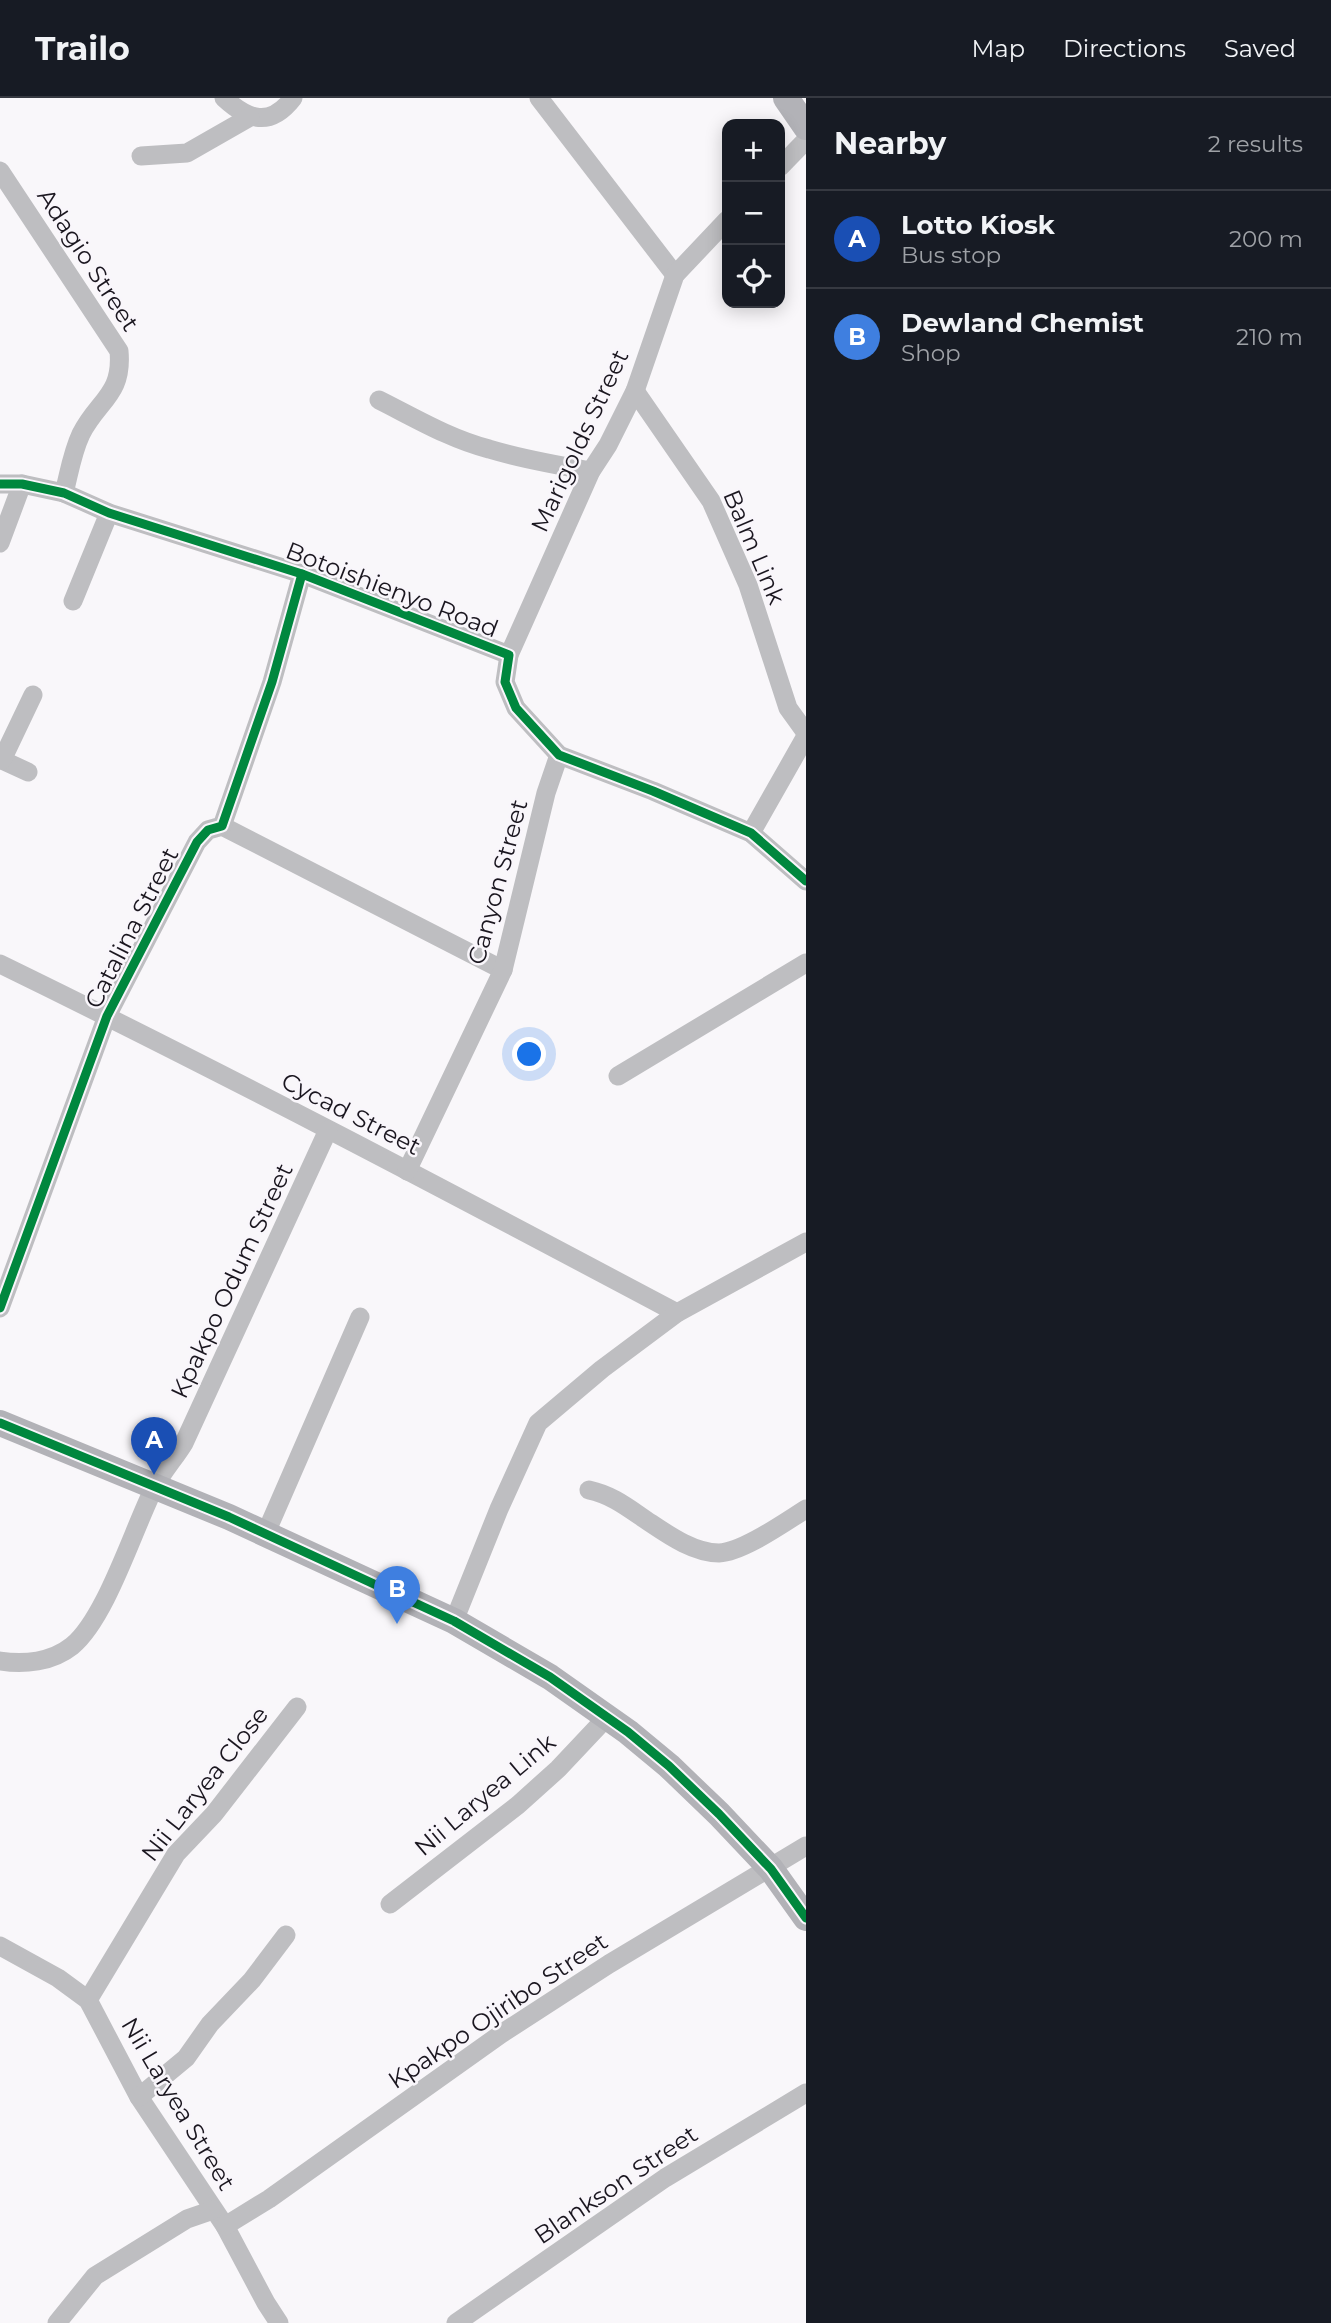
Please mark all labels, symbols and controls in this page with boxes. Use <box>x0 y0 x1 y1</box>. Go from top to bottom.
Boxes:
text: Trailo <box>35 28 130 68</box>
text: Map <box>972 34 1025 63</box>
text: Directions <box>1063 34 1186 63</box>
text: Saved <box>1224 34 1296 63</box>
map controls <box>722 119 785 308</box>
button: + <box>722 119 785 182</box>
text: Nearby <box>834 125 946 162</box>
text: 2 results <box>1208 130 1303 158</box>
button: − <box>722 182 785 245</box>
street label: Adagio Street <box>32 183 145 337</box>
text: Lotto Kiosk <box>901 209 1055 241</box>
text: A <box>848 225 866 253</box>
text: 200 m <box>1229 225 1303 253</box>
text: Bus stop <box>901 241 1001 269</box>
button: locate <box>722 245 785 308</box>
text: Dewland Chemist <box>901 307 1144 339</box>
text: B <box>848 323 866 351</box>
text: 210 m <box>1236 323 1303 351</box>
text: Shop <box>901 339 961 367</box>
street label: Marigolds Street <box>525 345 635 537</box>
street label: Balm Link <box>717 485 792 609</box>
street label: Botoishienyo Road <box>282 536 503 643</box>
street label: Canyon Street <box>462 796 534 968</box>
street label: Catalina Street <box>79 842 185 1013</box>
your location <box>512 1037 546 1071</box>
street label: Cycad Street <box>277 1066 426 1161</box>
street label: Kpakpo Odum Street <box>164 1159 299 1403</box>
pin: A <box>131 1417 177 1475</box>
pin: B <box>374 1566 420 1624</box>
street label: Nii Laryea Close <box>135 1701 274 1867</box>
street label: Nii Laryea Link <box>408 1727 561 1862</box>
street label: Kpakpo Ojiribo Street <box>383 1926 613 2095</box>
street label: Nii Laryea Street <box>115 2012 242 2196</box>
street label: Blankson Street <box>529 2119 703 2250</box>

